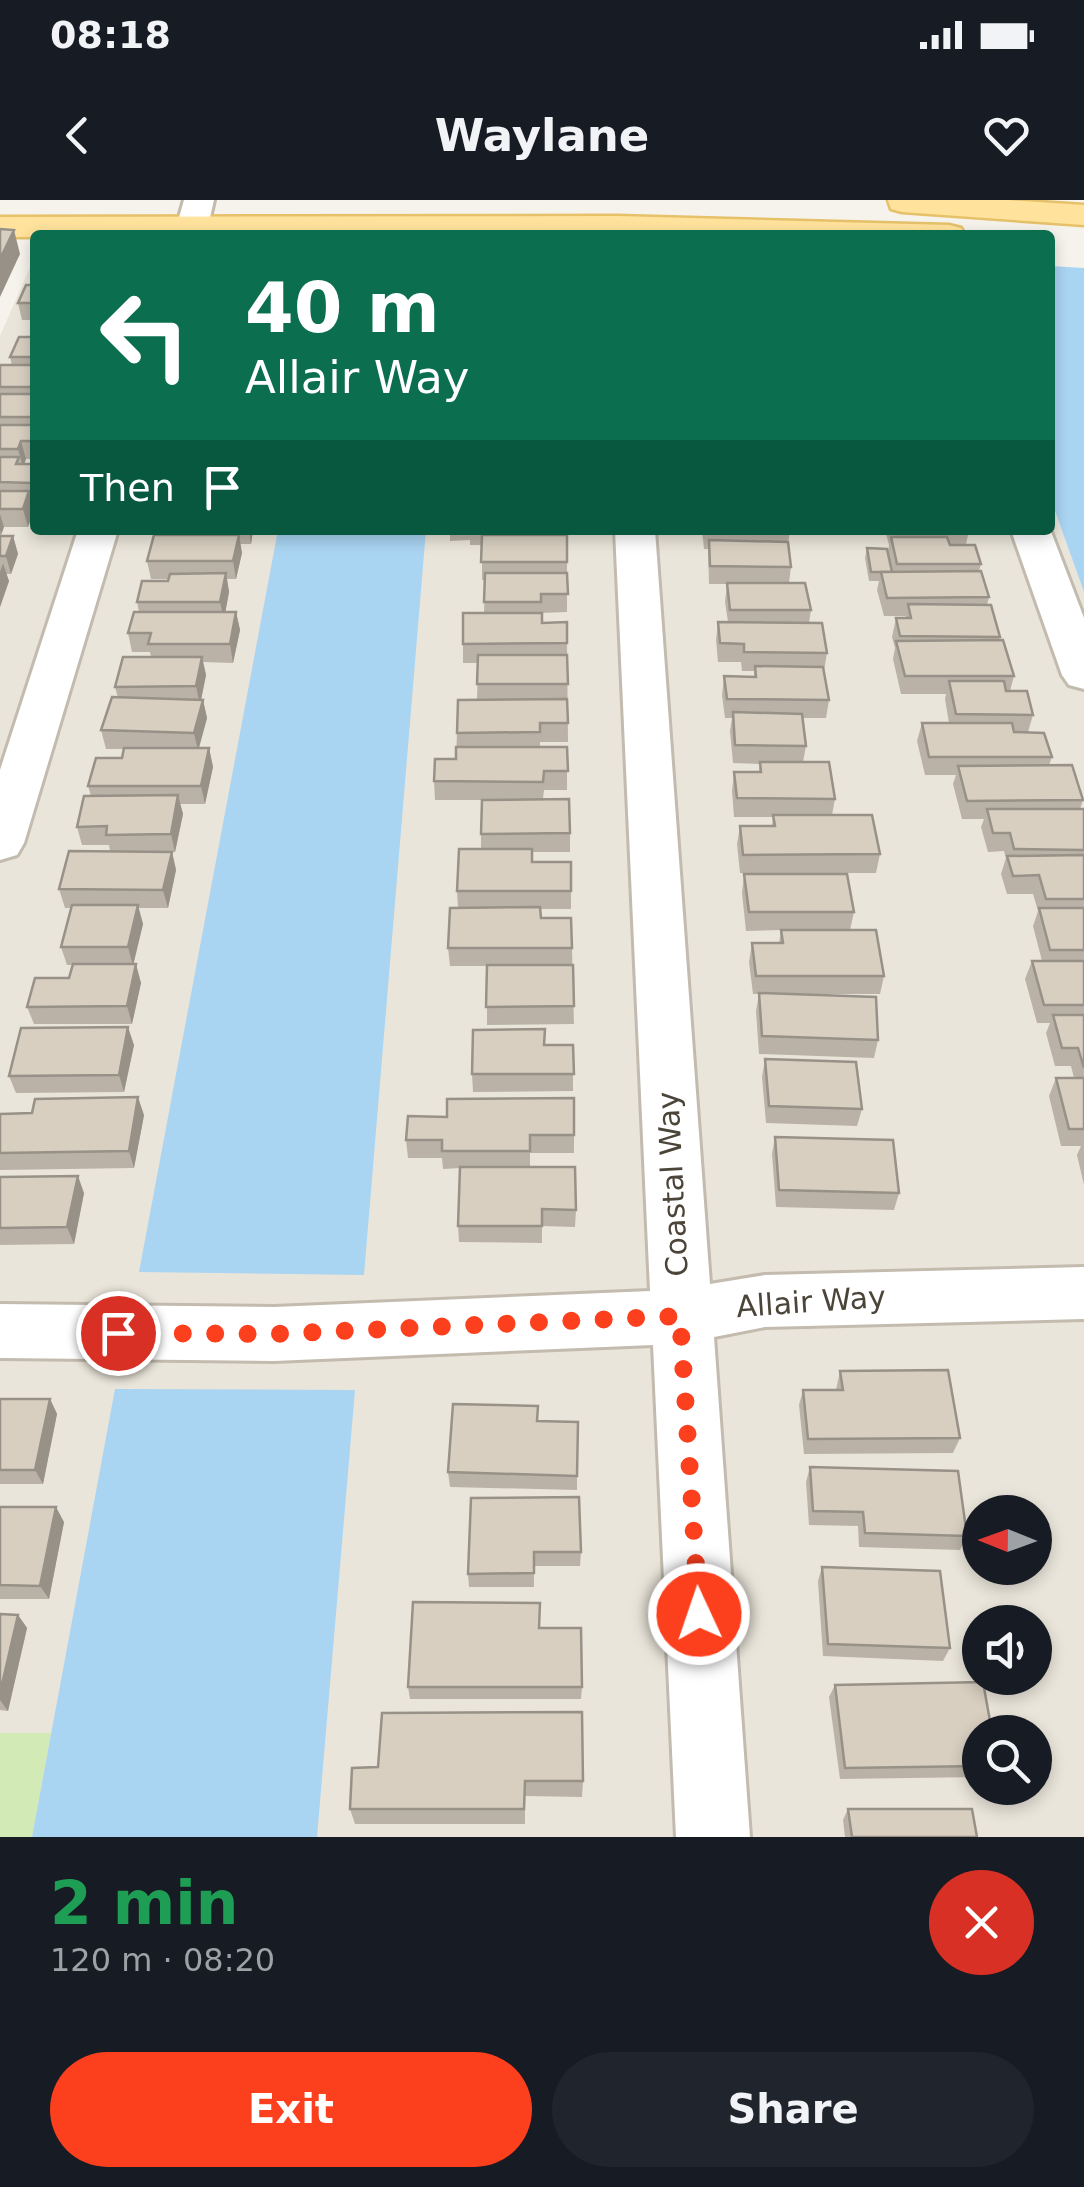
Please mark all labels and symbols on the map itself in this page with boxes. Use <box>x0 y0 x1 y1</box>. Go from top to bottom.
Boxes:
street label: Coastal Way <box>650 1091 695 1277</box>
street label: Allair Way <box>735 1279 887 1324</box>
pin <box>76 1291 161 1376</box>
north arrow <box>962 1495 1052 1585</box>
position arrow <box>647 1562 751 1666</box>

